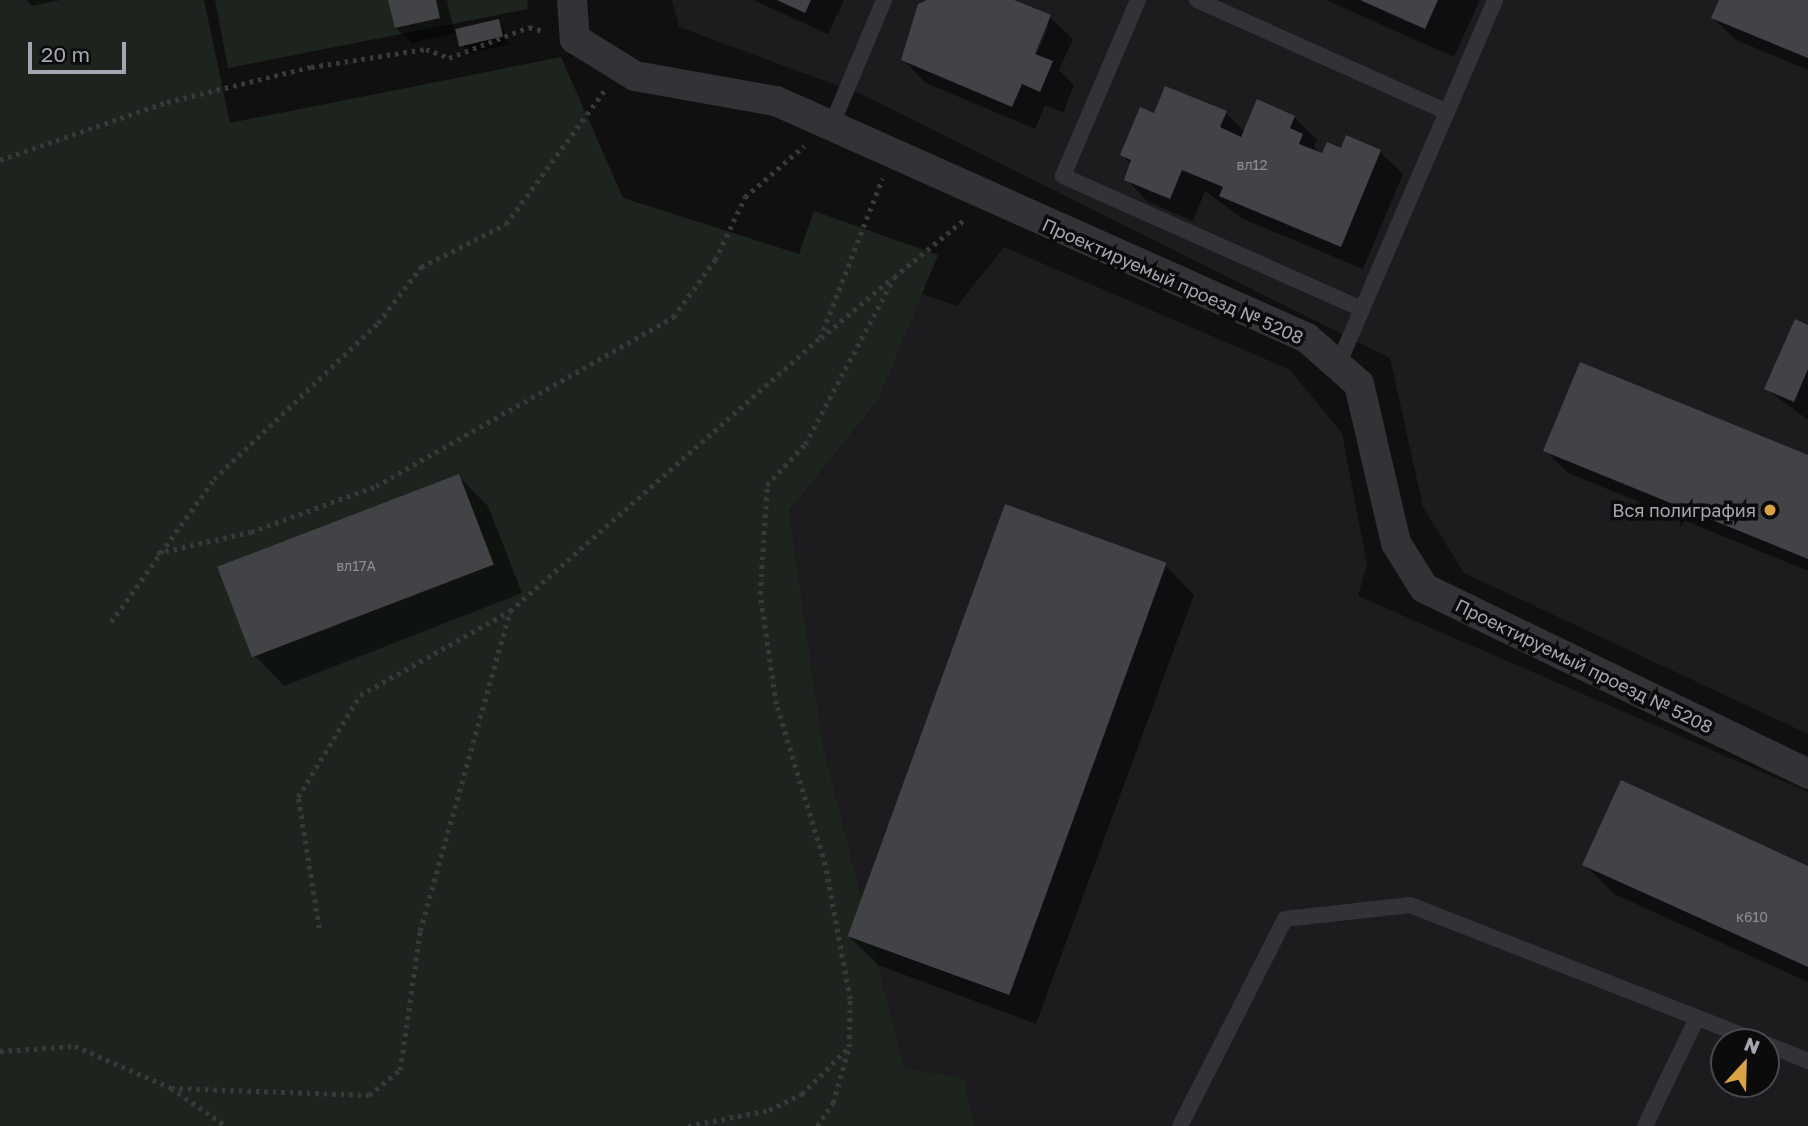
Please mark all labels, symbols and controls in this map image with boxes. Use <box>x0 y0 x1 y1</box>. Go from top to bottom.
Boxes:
scale bar <box>32 28 130 72</box>
text: 20 m <box>41 41 90 67</box>
house number: вл12 <box>1236 157 1268 173</box>
street label: Проектируемый проезд № 5208 <box>1039 213 1307 349</box>
place label: Вся полиграфия <box>1612 499 1756 521</box>
marker: Вся полиграфия <box>1762 502 1778 518</box>
house number: вл17А <box>336 558 376 574</box>
street label: Проектируемый проезд № 5208 <box>1452 594 1716 738</box>
house number: к610 <box>1736 909 1768 925</box>
north arrow <box>1710 1028 1780 1098</box>
text: N <box>1741 1032 1763 1058</box>

